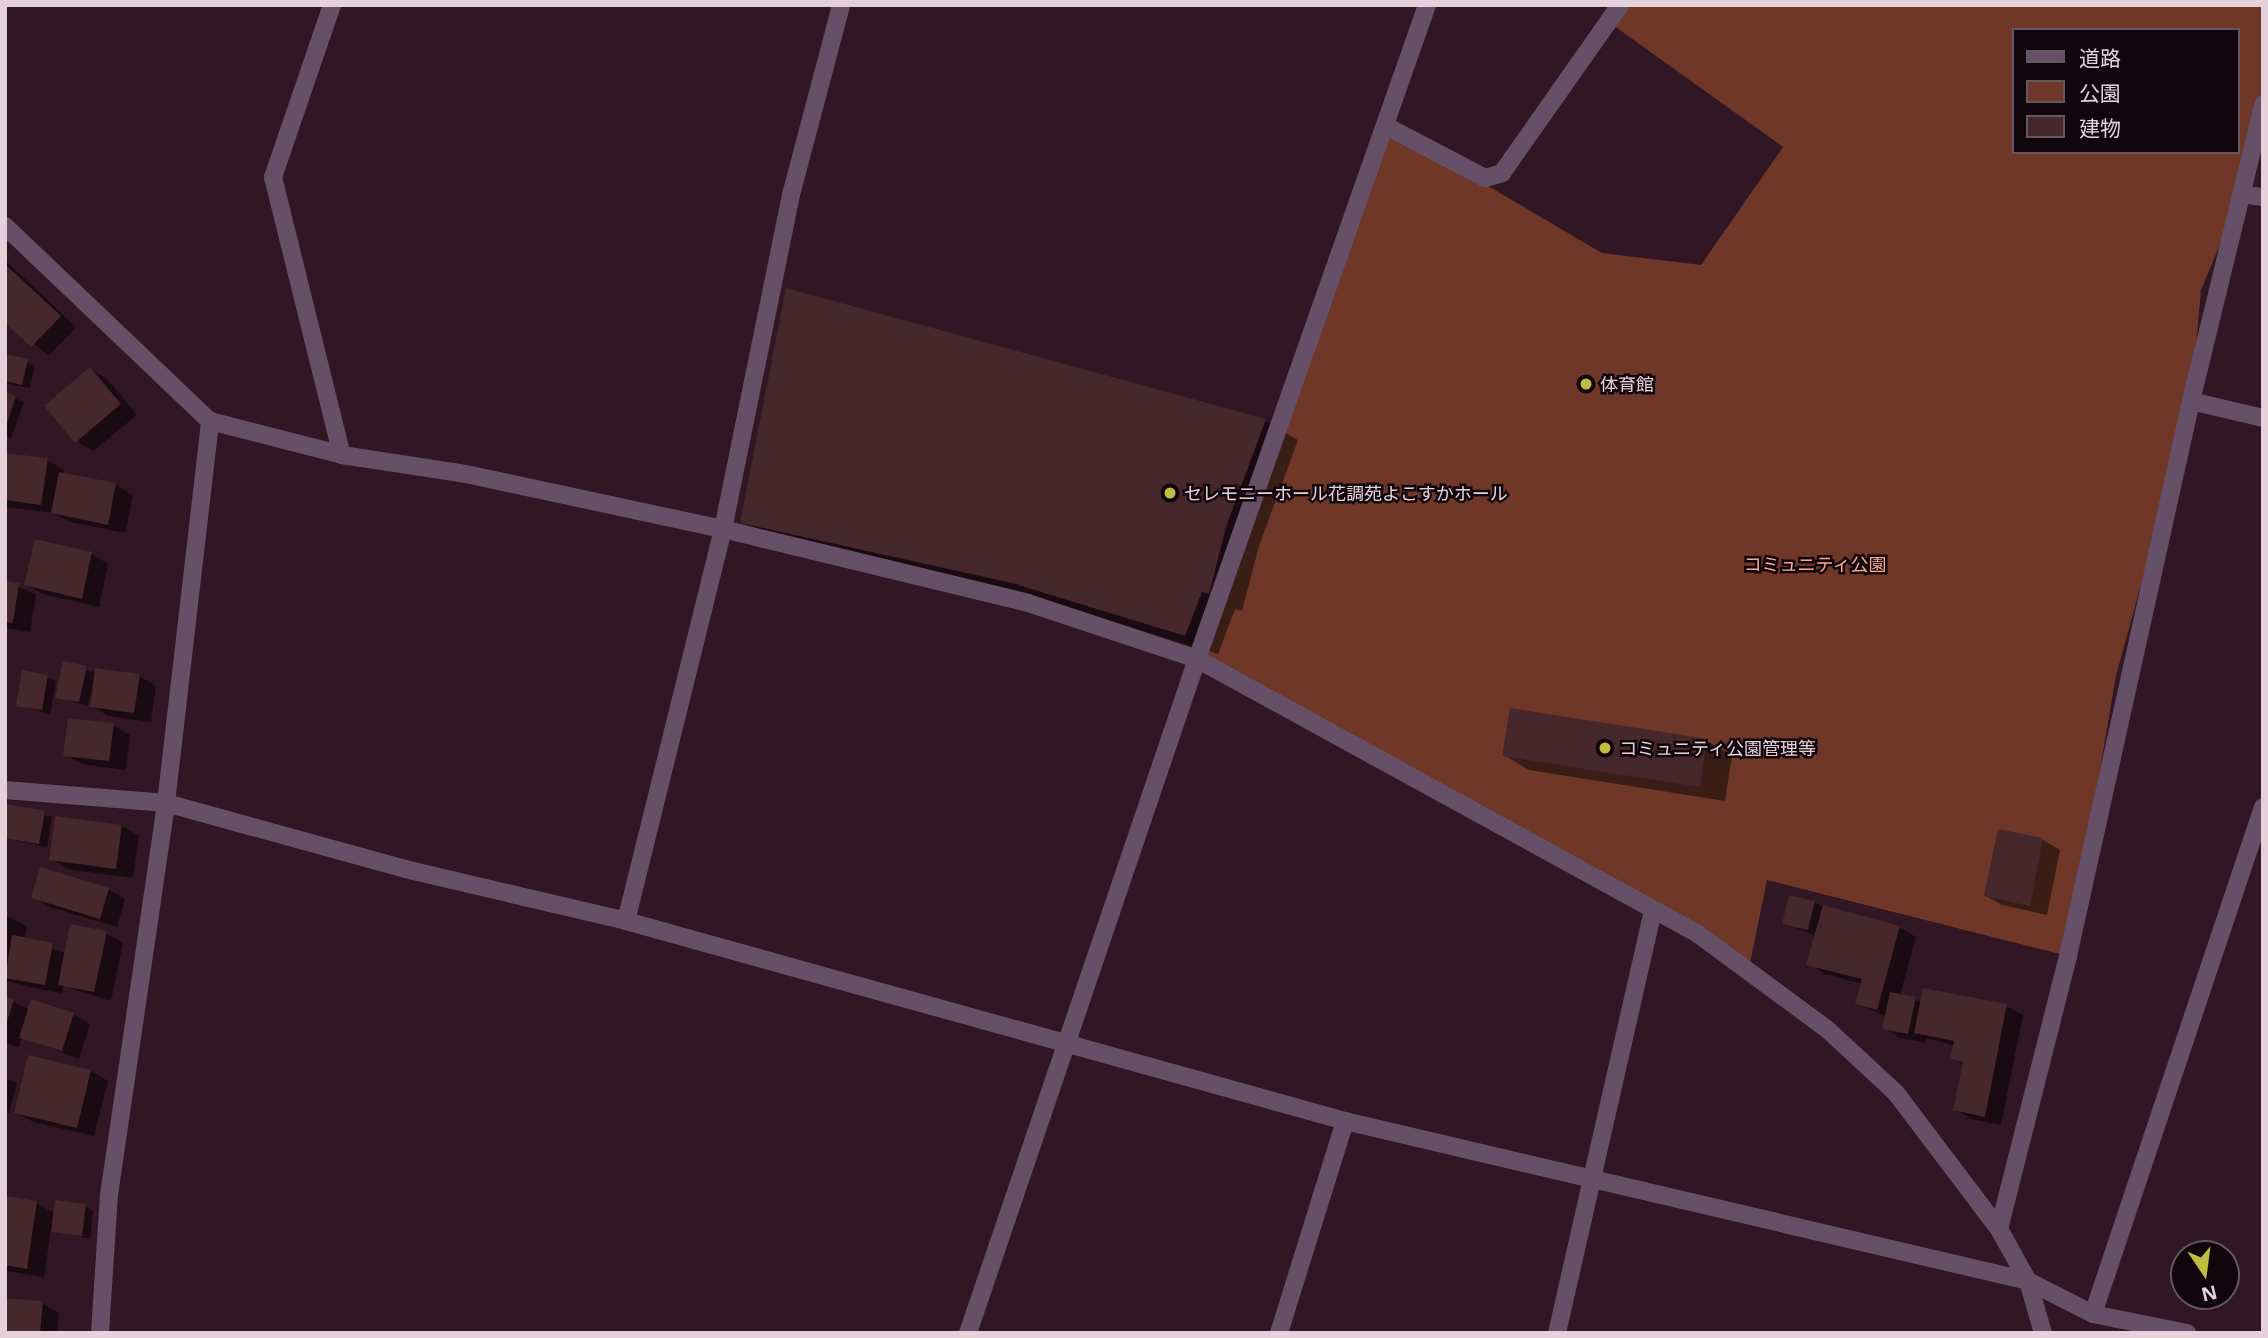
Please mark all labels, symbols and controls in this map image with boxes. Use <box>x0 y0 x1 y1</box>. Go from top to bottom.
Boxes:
legend <box>2012 28 2240 154</box>
text: 道路 <box>2079 44 2121 72</box>
text: 公園 <box>2079 79 2121 107</box>
text: 建物 <box>2079 114 2121 142</box>
place label: 体育館 <box>1600 373 1654 395</box>
marker: 体育館 <box>1578 376 1594 392</box>
place label: セレモニーホール花調苑よこすかホール <box>1184 482 1508 504</box>
marker: セレモニーホール花調苑よこすかホール <box>1162 485 1178 501</box>
park label: コミュニティ公園 <box>1743 553 1887 575</box>
place label: コミュニティ公園管理等 <box>1619 737 1817 759</box>
marker: コミュニティ公園管理等 <box>1597 740 1613 756</box>
north arrow <box>2170 1240 2240 1310</box>
text: N <box>2199 1279 2220 1308</box>

